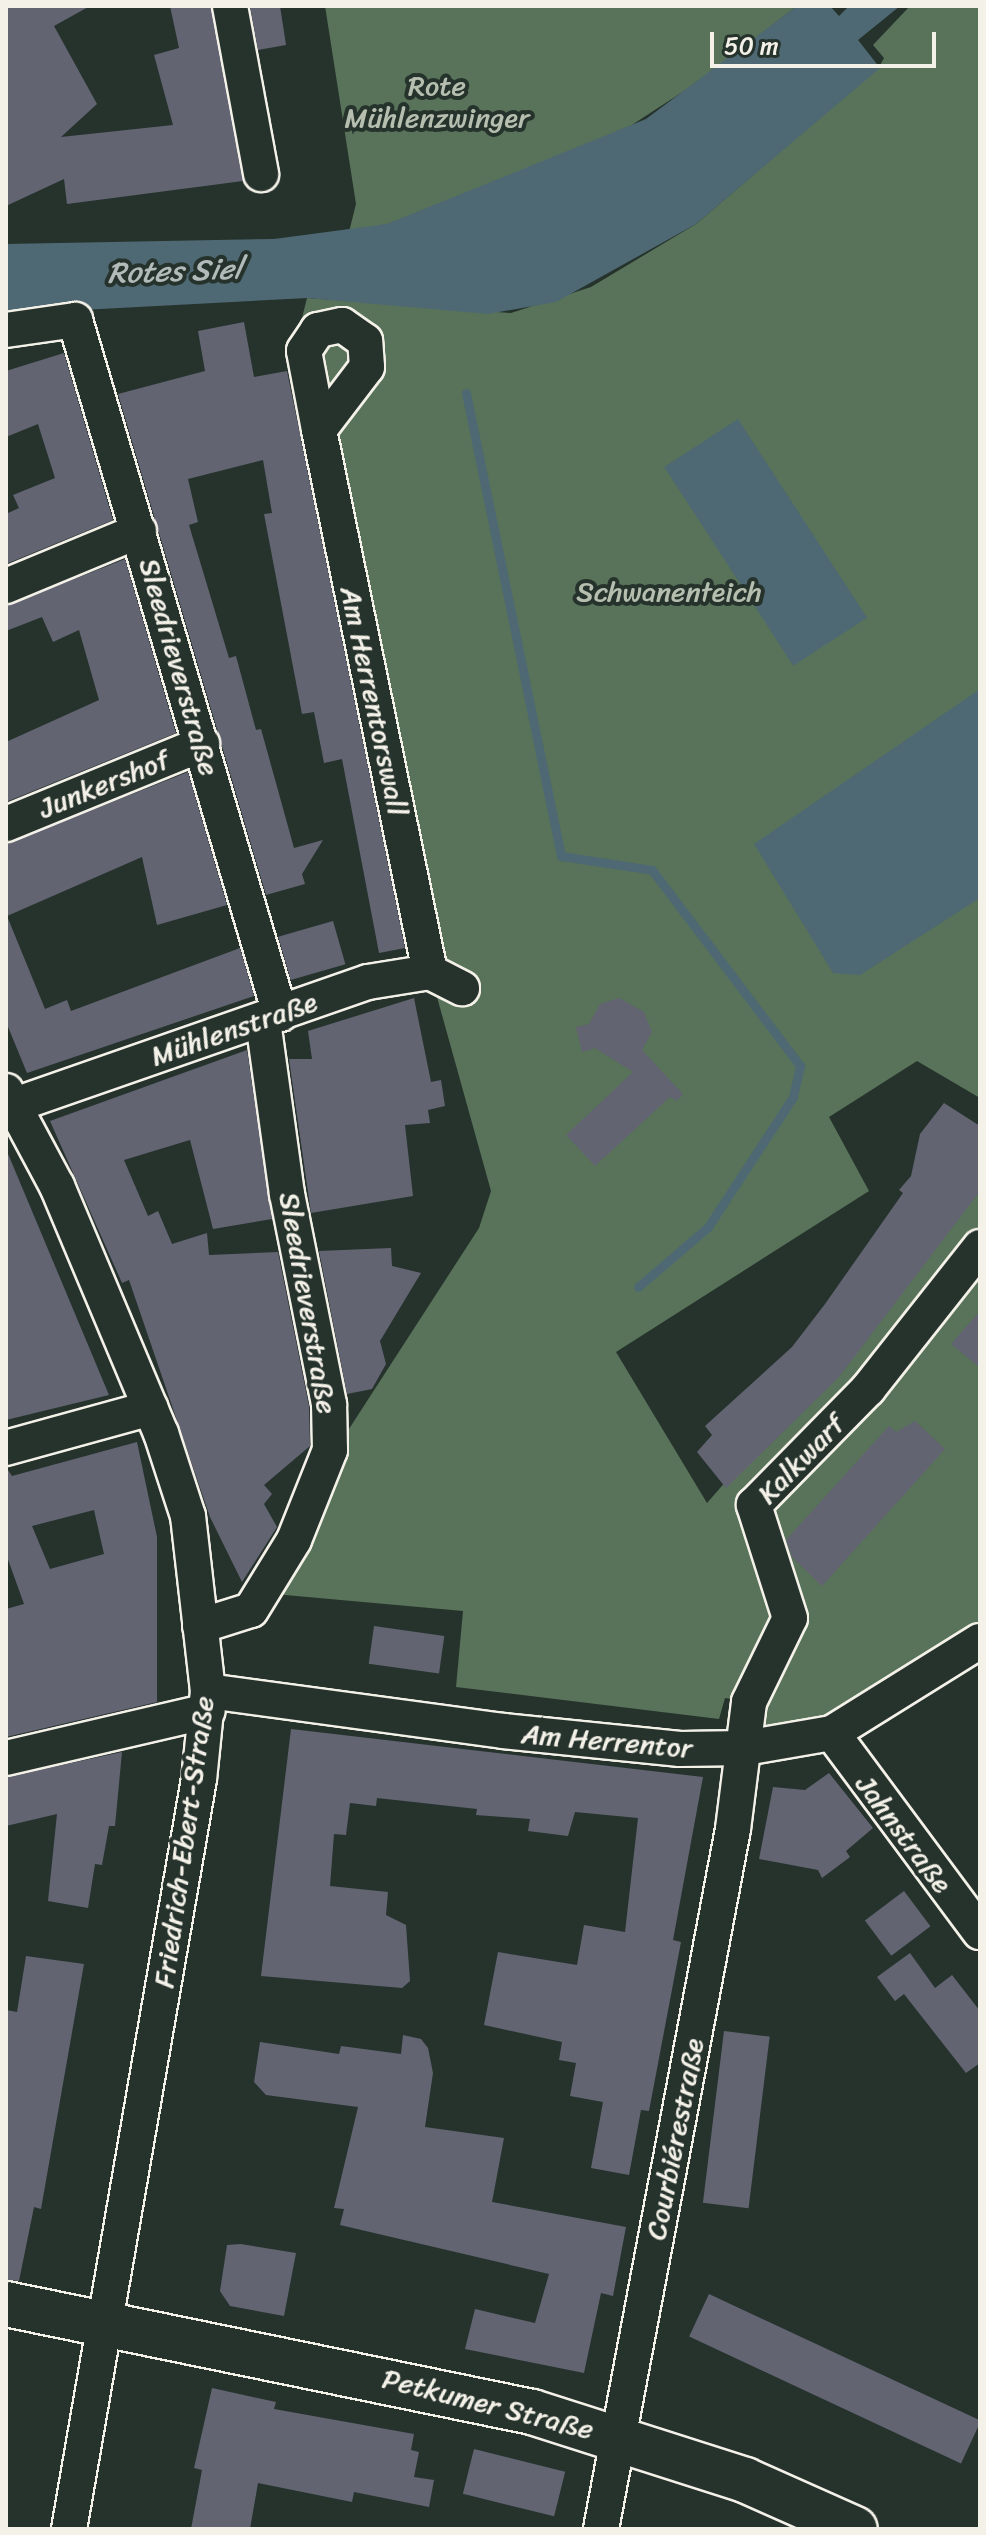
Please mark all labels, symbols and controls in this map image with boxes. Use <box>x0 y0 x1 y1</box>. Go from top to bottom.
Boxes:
scale bar <box>714 16 940 66</box>
text: 50 m <box>724 25 779 67</box>
park label: Rote Mühlenzwinger <box>345 69 529 135</box>
water label: Rotes Siel <box>107 251 243 291</box>
street label: Sleedrieverstraße <box>132 554 226 780</box>
park label: Schwanenteich <box>576 575 762 609</box>
street label: Am Herrentorswall <box>333 584 415 818</box>
street label: Junkershof <box>34 743 174 825</box>
street label: Mühlenstraße <box>146 985 322 1073</box>
street label: Sleedrieverstraße <box>272 1190 344 1416</box>
street label: Kalkwarf <box>750 1407 852 1511</box>
street label: Friedrich-Ebert-Straße <box>147 1694 221 1990</box>
street label: Am Herrentor <box>520 1717 694 1765</box>
street label: Jahnstraße <box>849 1768 959 1900</box>
street label: Courbiérestraße <box>639 2035 711 2243</box>
street label: Petkumer Straße <box>379 2362 597 2446</box>

